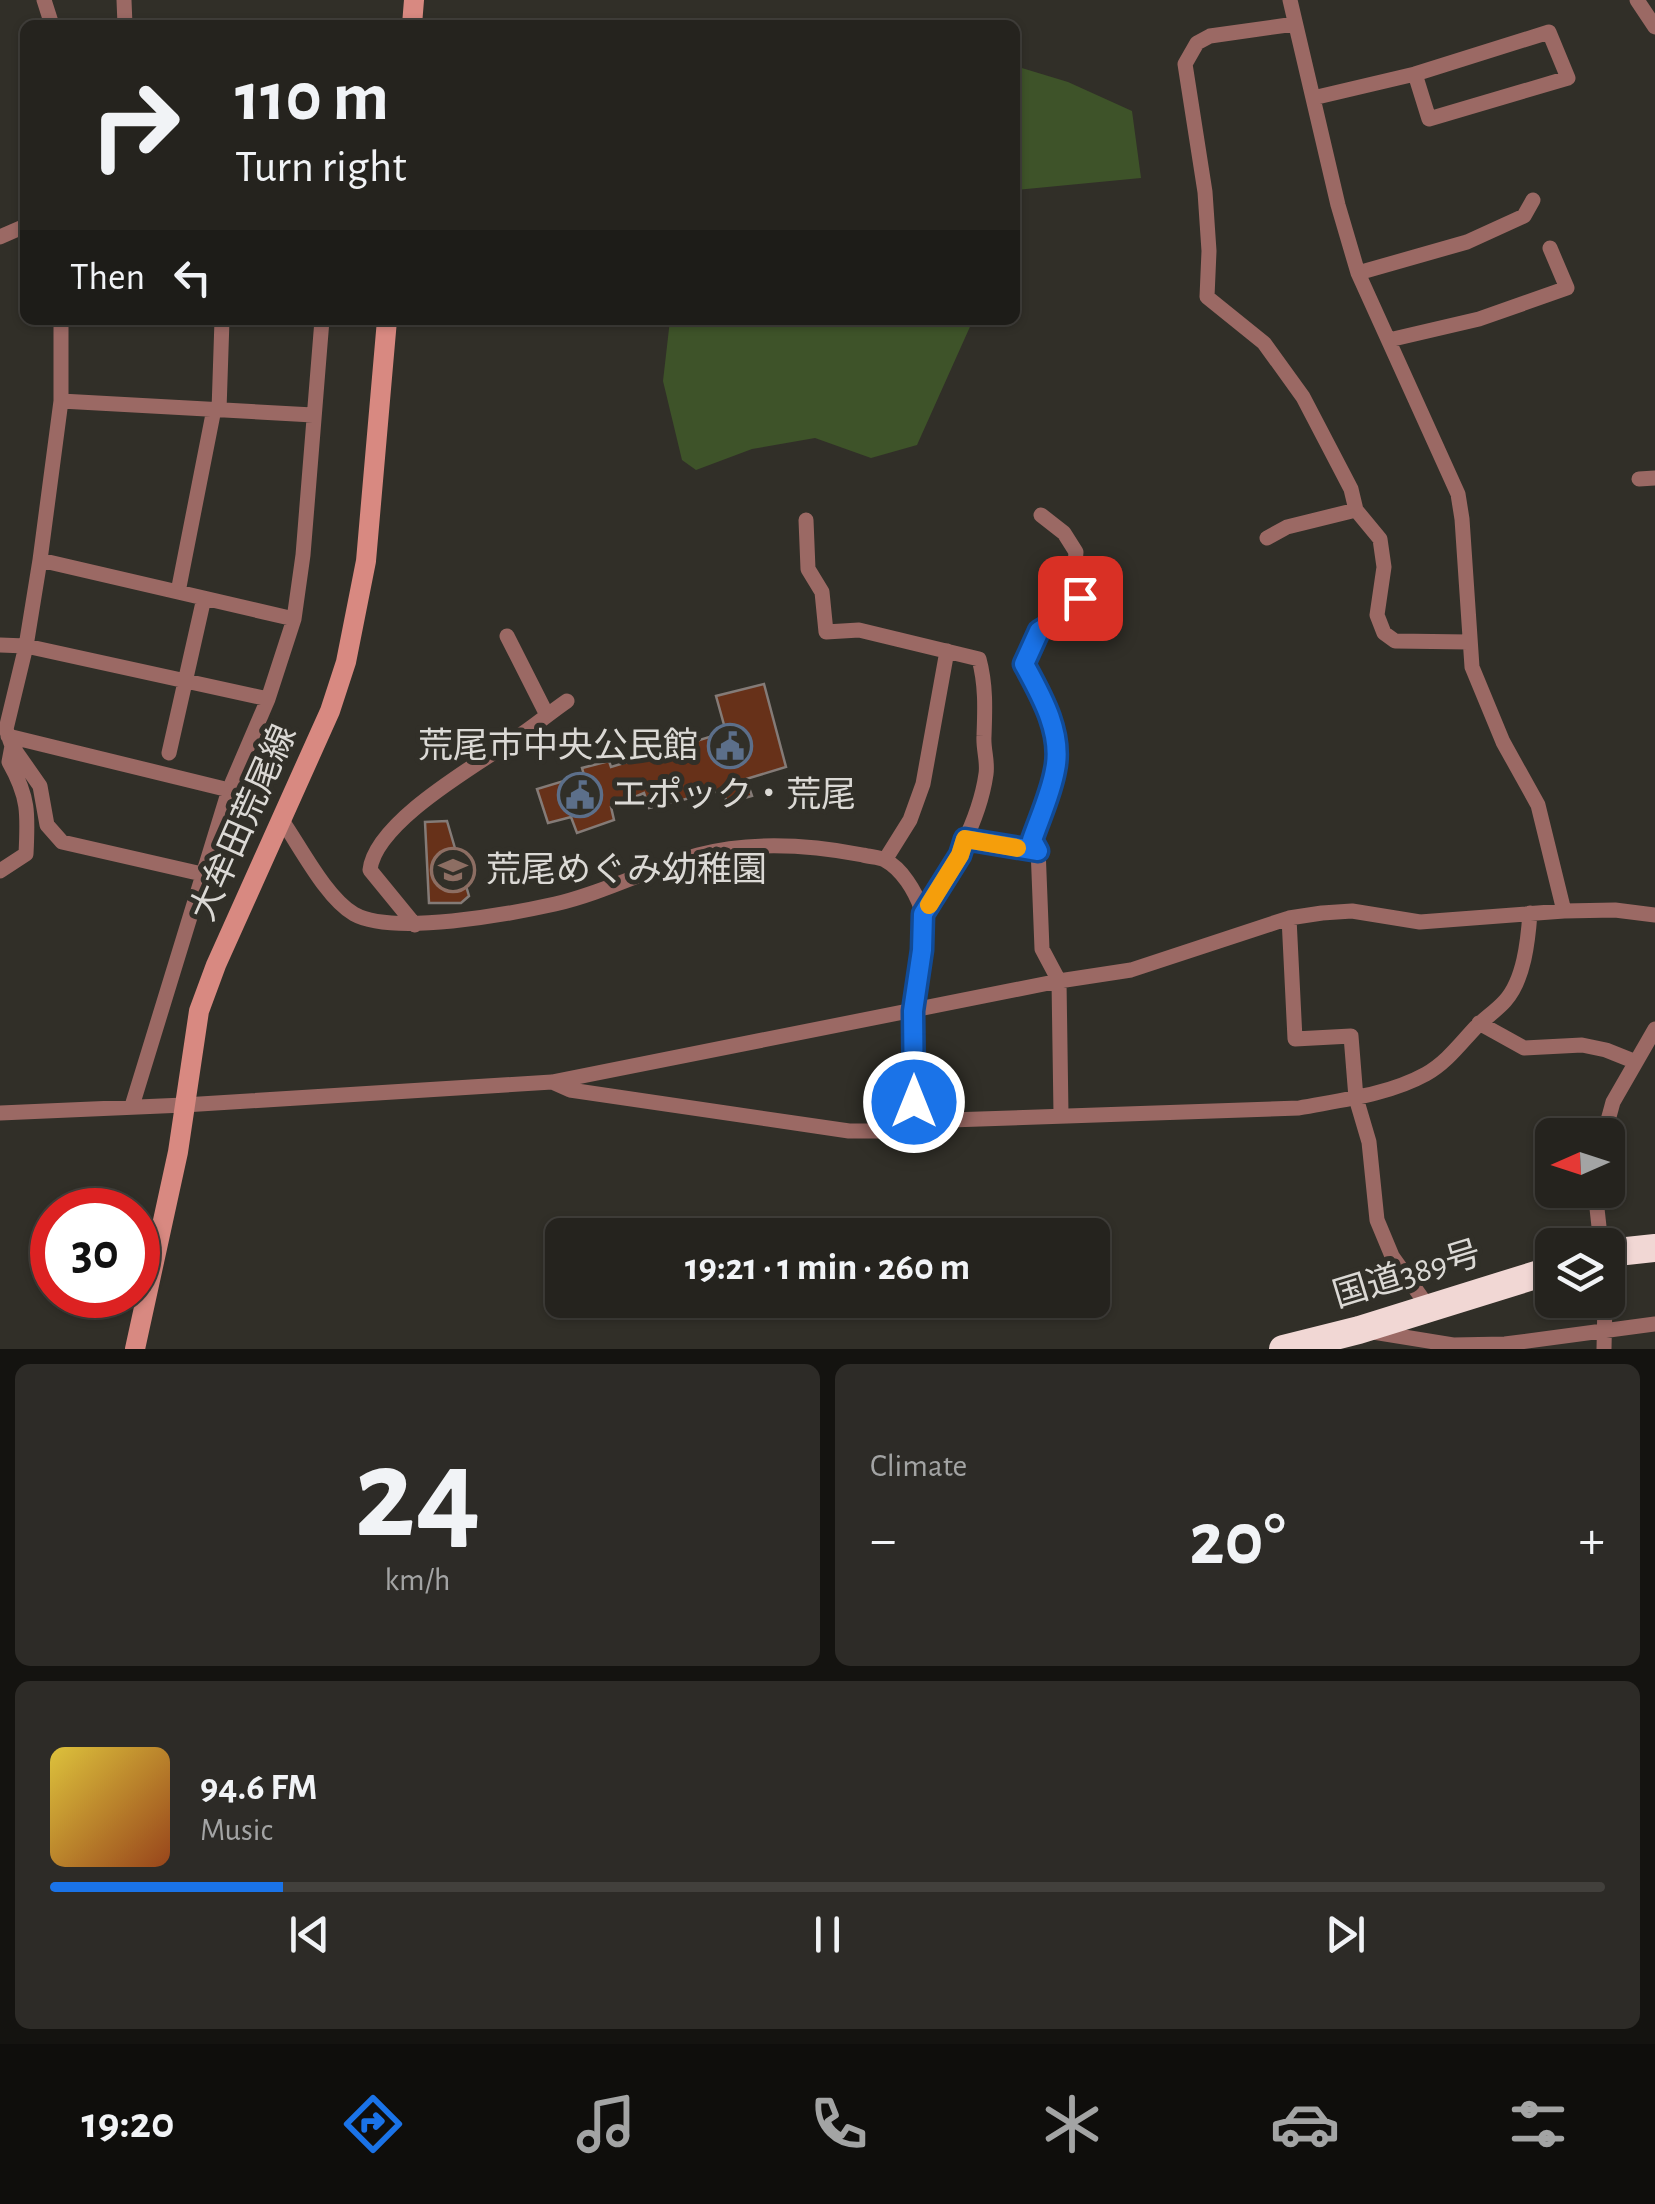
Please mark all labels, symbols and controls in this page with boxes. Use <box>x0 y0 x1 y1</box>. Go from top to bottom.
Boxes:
icon: right <box>70 60 200 190</box>
text: 110 m <box>235 63 389 133</box>
text: Turn right <box>235 145 407 190</box>
icon: left <box>165 250 220 305</box>
text: Then <box>70 259 145 297</box>
pin <box>1038 556 1123 641</box>
icon: arrive <box>1053 571 1108 626</box>
street label: 大牟田荒尾線 <box>183 719 303 926</box>
public building icon: 荒尾市中央公民館 <box>707 723 753 769</box>
place label: 荒尾市中央公民館 <box>418 727 698 764</box>
public building icon: エポック・荒尾 <box>557 772 603 818</box>
place label: エポック・荒尾 <box>612 776 856 813</box>
school or university icon: 荒尾めぐみ幼稚園 <box>430 847 476 893</box>
place label: 荒尾めぐみ幼稚園 <box>486 851 767 888</box>
position arrow <box>862 1050 966 1154</box>
north arrow <box>1535 1118 1625 1208</box>
map controls <box>1535 1118 1625 1318</box>
speed limit sign: 30 <box>30 1188 160 1318</box>
button: layers <box>1535 1228 1625 1318</box>
street label: 国道389号 <box>1328 1234 1485 1314</box>
text: 19:21 · 1 min · 260 m <box>685 1249 970 1287</box>
text: 24 <box>354 1431 481 1561</box>
text: Climate <box>870 1450 967 1482</box>
text: 20° <box>1189 1503 1286 1578</box>
text: − <box>870 1513 896 1568</box>
text: + <box>1579 1513 1605 1568</box>
text: km/h <box>384 1564 451 1596</box>
text: 94.6 FM <box>200 1769 318 1807</box>
text: Music <box>200 1814 273 1846</box>
icon: previous <box>282 1907 337 1962</box>
icon: pause <box>800 1907 855 1962</box>
icon: next <box>1318 1907 1373 1962</box>
icon: directions <box>338 2089 408 2159</box>
icon: music <box>571 2089 641 2159</box>
icon: phone <box>804 2089 874 2159</box>
icon: climate <box>1037 2089 1107 2159</box>
icon: car <box>1270 2089 1340 2159</box>
icon: filters <box>1503 2089 1573 2159</box>
text: 19:20 <box>82 2101 174 2146</box>

